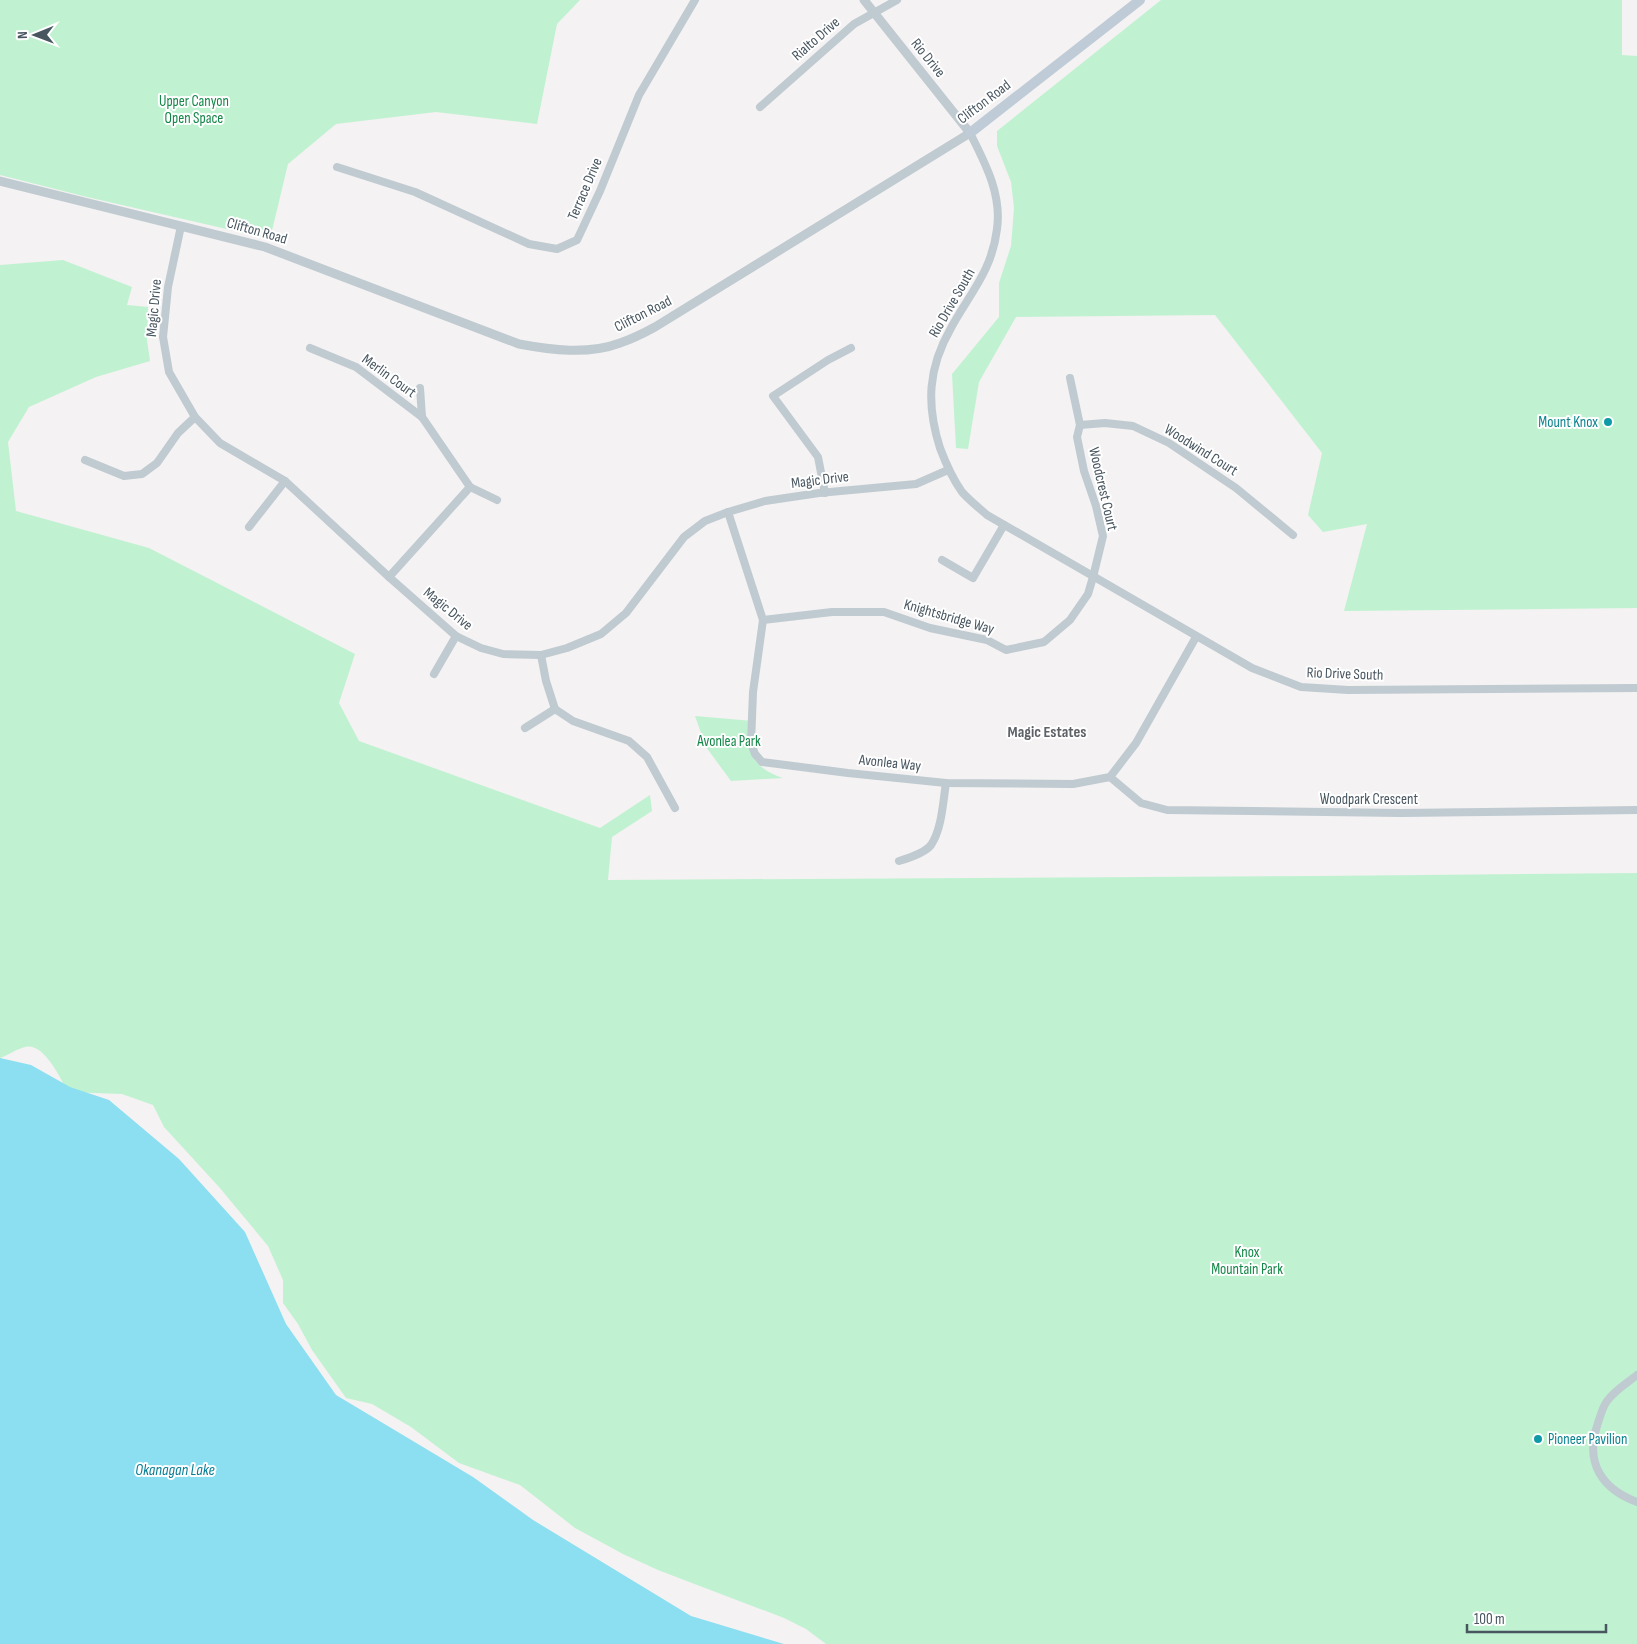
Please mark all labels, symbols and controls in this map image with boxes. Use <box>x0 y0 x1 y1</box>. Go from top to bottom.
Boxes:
north arrow <box>10 10 60 60</box>
street label: Rialto Drive <box>788 13 844 65</box>
text: N <box>14 31 31 39</box>
street label: Rio Drive <box>907 35 949 81</box>
street label: Clifton Road <box>954 76 1014 128</box>
park label: Upper Canyon Open Space <box>159 92 229 128</box>
street label: Terrace Drive <box>563 155 607 223</box>
street label: Clifton Road <box>225 213 289 249</box>
street label: Rio Drive South <box>925 265 979 341</box>
street label: Magic Drive <box>142 278 166 338</box>
street label: Clifton Road <box>611 291 675 337</box>
street label: Merlin Court <box>358 350 420 402</box>
place label: Mount Knox <box>1538 413 1598 432</box>
marker: Mount Knox <box>1602 416 1614 428</box>
street label: Woodwind Court <box>1161 420 1242 480</box>
street label: Woodcrest Court <box>1084 445 1122 533</box>
street label: Magic Drive <box>790 467 850 493</box>
street label: Magic Drive <box>419 583 477 635</box>
street label: Knightsbridge Way <box>902 595 997 639</box>
street label: Rio Drive South <box>1306 663 1384 685</box>
district label: Magic Estates <box>1008 723 1086 742</box>
park label: Avonlea Park <box>696 732 761 751</box>
street label: Avonlea Way <box>857 750 922 776</box>
street label: Woodpark Crescent <box>1320 790 1419 809</box>
park label: Knox Mountain Park <box>1211 1243 1283 1279</box>
place label: Pioneer Pavilion <box>1548 1430 1627 1449</box>
marker: Pioneer Pavilion <box>1532 1433 1544 1445</box>
water label: Okanagan Lake <box>135 1461 215 1480</box>
scale bar <box>1467 1602 1606 1634</box>
text: 100 m <box>1474 1610 1505 1629</box>

